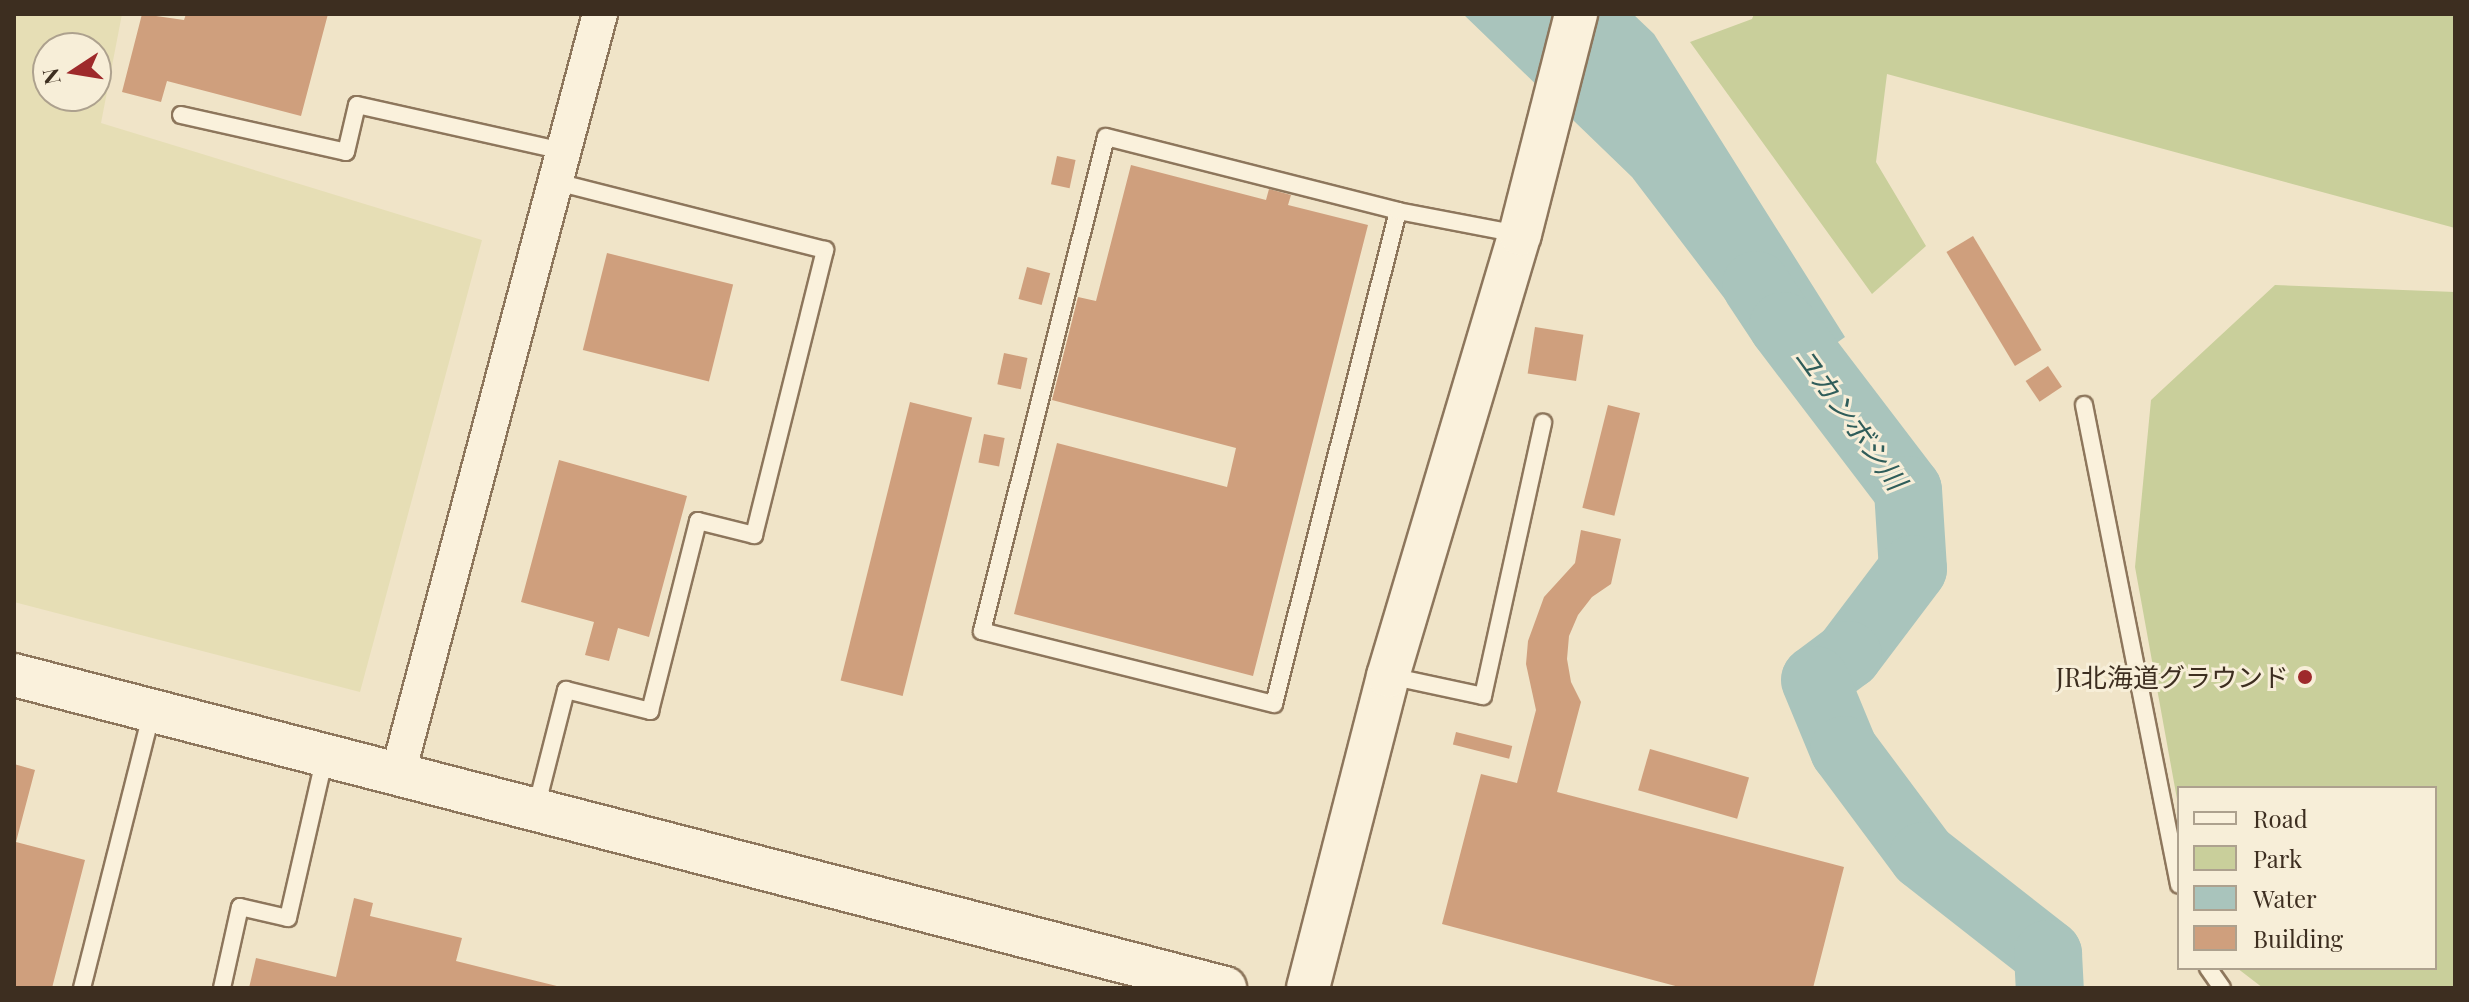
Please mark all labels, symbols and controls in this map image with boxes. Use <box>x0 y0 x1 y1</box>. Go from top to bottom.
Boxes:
north arrow <box>32 32 112 112</box>
text: N <box>34 66 67 87</box>
water label: ユカンボシ川 <box>1788 340 1914 496</box>
place label: JR北海道グラウンド <box>2056 661 2289 693</box>
marker: JR北海道グラウンド <box>2296 668 2314 686</box>
legend <box>2177 786 2437 970</box>
text: Road <box>2253 802 2308 834</box>
text: Park <box>2253 842 2302 874</box>
text: Water <box>2253 882 2317 914</box>
text: Building <box>2253 922 2343 954</box>

